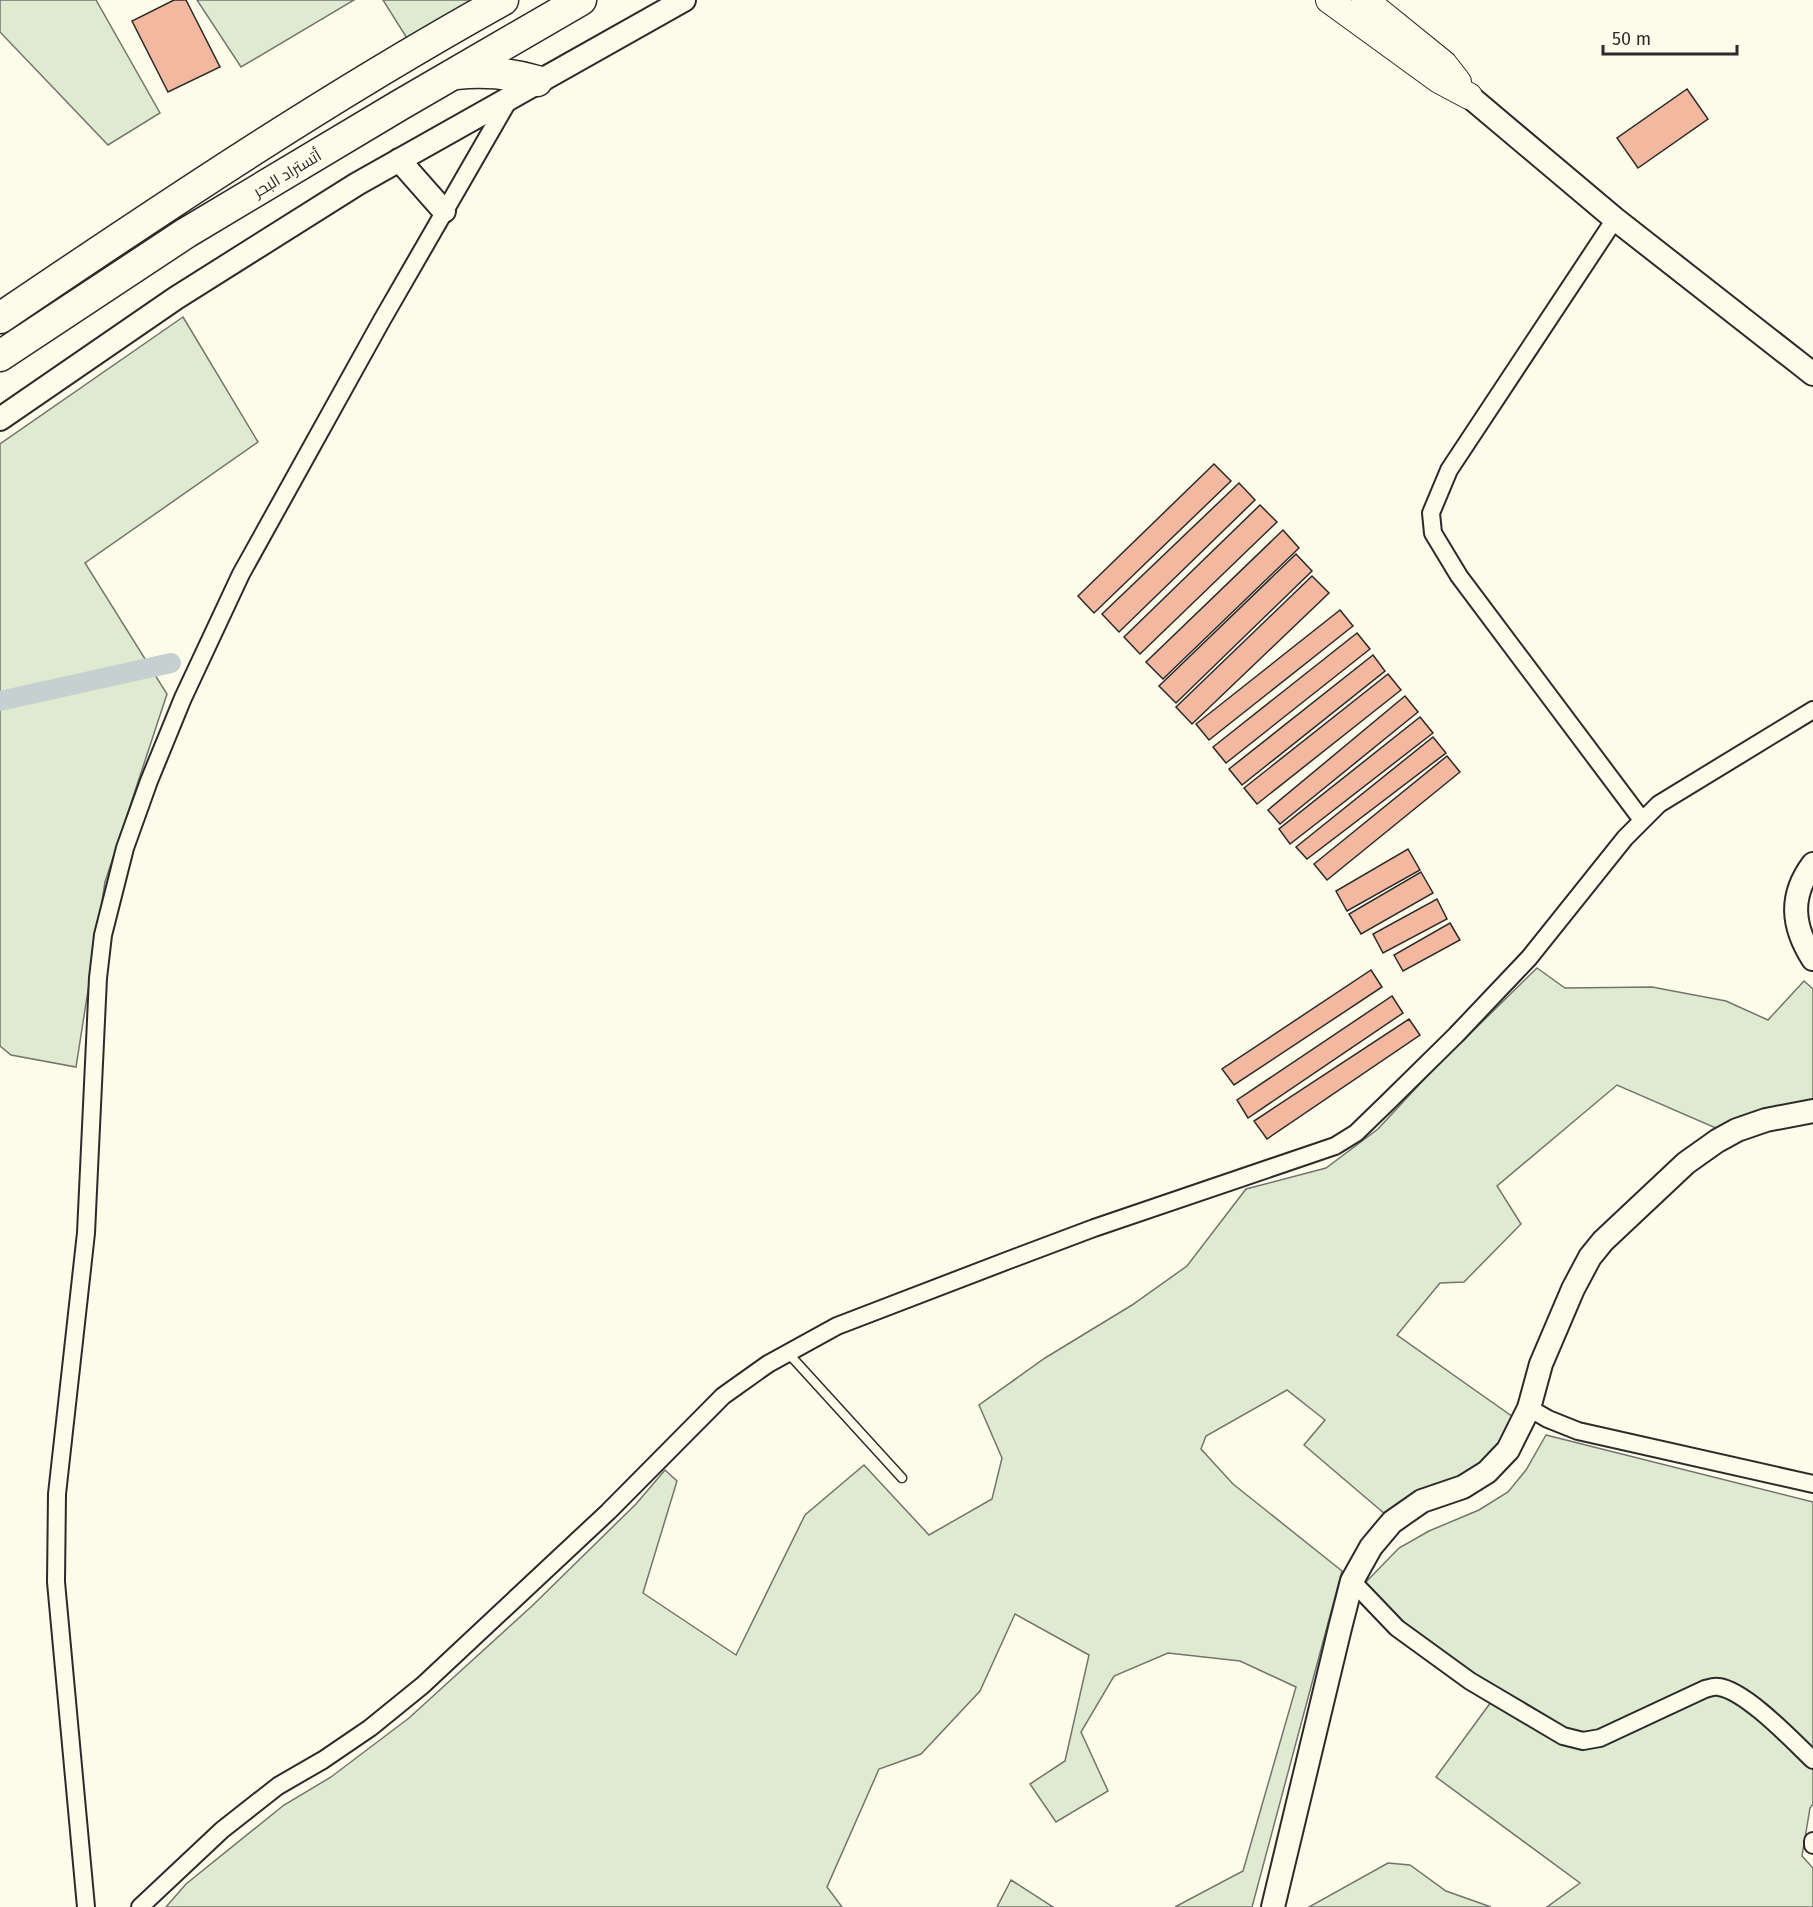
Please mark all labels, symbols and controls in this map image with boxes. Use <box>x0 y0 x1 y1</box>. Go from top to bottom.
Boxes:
scale bar <box>1603 18 1736 56</box>
text: 50 m <box>1612 28 1651 50</box>
street label: أتستراد البحر <box>249 146 325 202</box>

